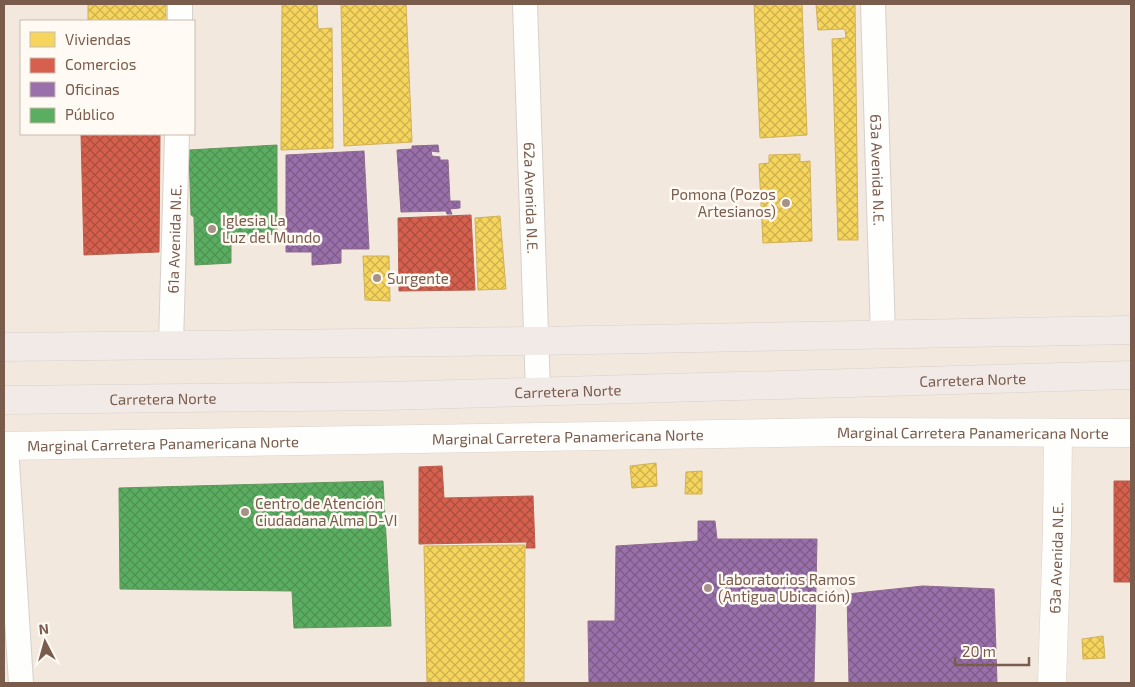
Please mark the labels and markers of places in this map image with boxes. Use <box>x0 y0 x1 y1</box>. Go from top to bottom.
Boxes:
place label: Pomona (Pozos Artesianos) <box>671 185 776 220</box>
marker: Pomona (Pozos Artesianos) <box>780 197 792 209</box>
place label: Iglesia La Luz del Mundo <box>222 211 321 246</box>
marker: Iglesia La Luz del Mundo <box>206 223 218 235</box>
place label: Surgente <box>387 269 449 287</box>
marker: Surgente <box>371 272 383 284</box>
place label: Centro de Atención Ciudadana Alma D-VI <box>255 494 397 529</box>
marker: Centro de Atención Ciudadana Alma D-VI <box>239 506 251 518</box>
place label: Laboratorios Ramos (Antigua Ubicación) <box>718 570 856 605</box>
marker: Laboratorios Ramos (Antigua Ubicación) <box>702 582 714 594</box>

